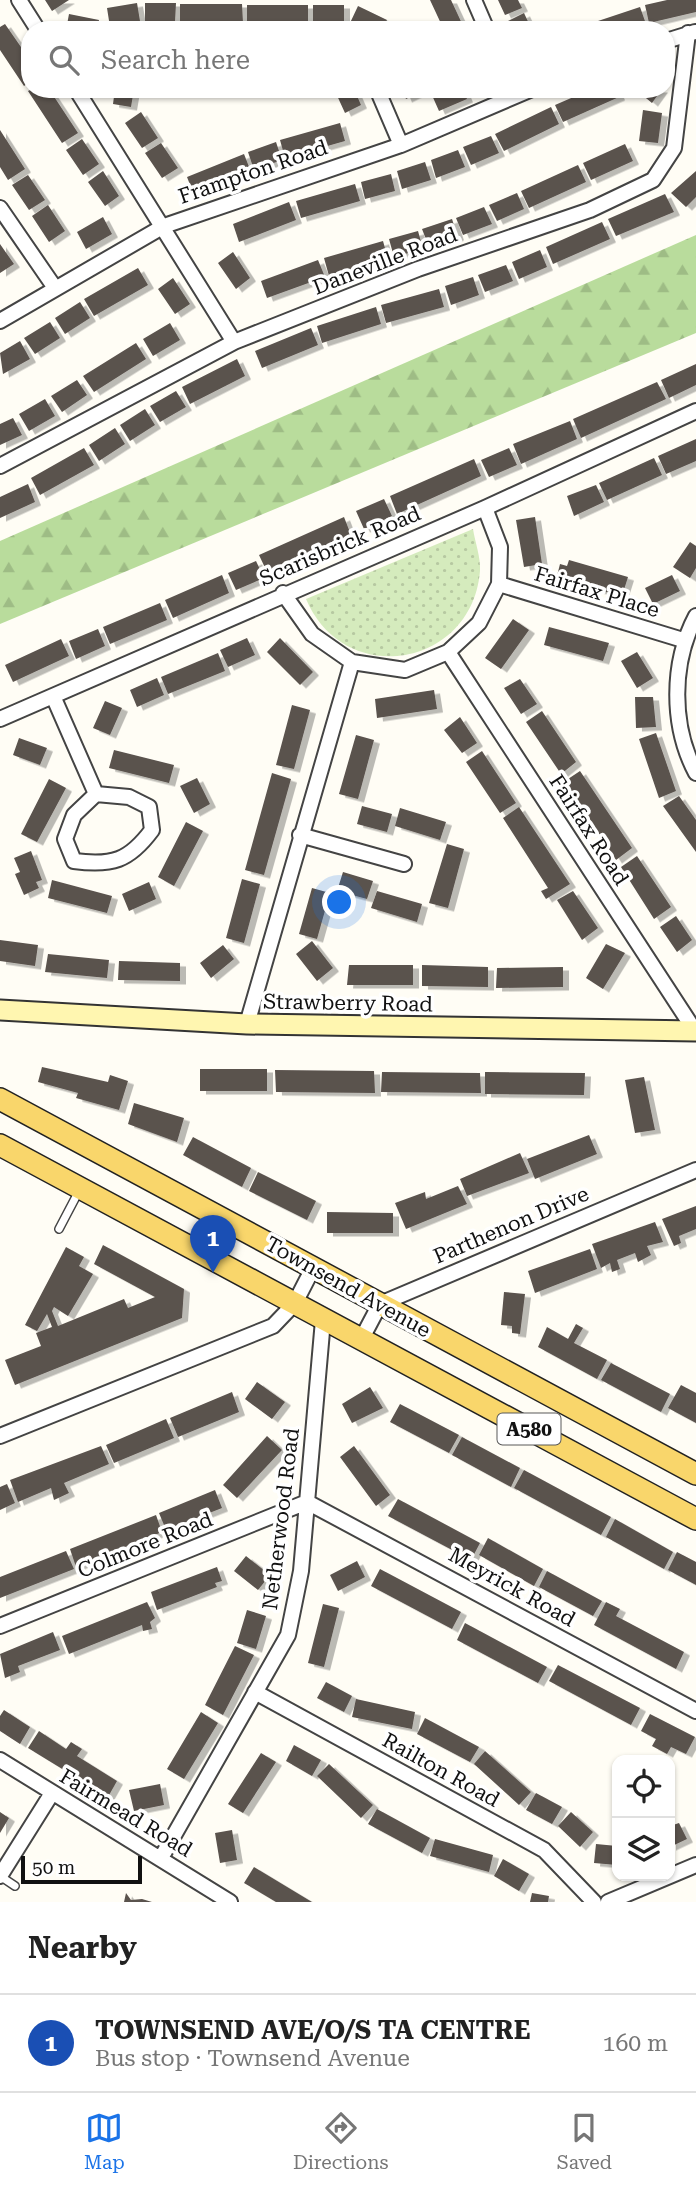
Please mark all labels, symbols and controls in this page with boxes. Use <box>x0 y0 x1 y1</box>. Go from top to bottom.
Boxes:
search box <box>21 21 675 98</box>
icon: search <box>45 41 83 79</box>
text: Search here <box>101 45 250 75</box>
street label: Frampton Road <box>175 135 331 209</box>
street label: Daneville Road <box>309 222 461 300</box>
street label: Scarisbrick Road <box>256 501 425 591</box>
street label: Fairfax Place <box>532 562 662 622</box>
street label: Fairfax Road <box>544 770 634 890</box>
your location <box>322 885 356 919</box>
street label: Strawberry Road <box>263 990 434 1016</box>
street label: Parthenon Drive <box>430 1181 592 1269</box>
pin: 1 <box>190 1215 236 1273</box>
street label: Townsend Avenue <box>261 1232 435 1342</box>
road number: A580 <box>498 1414 560 1444</box>
street label: Netherwood Road <box>258 1426 304 1611</box>
street label: Colmore Road <box>74 1507 216 1583</box>
street label: Meyrick Road <box>445 1542 580 1632</box>
street label: Railton Road <box>378 1728 504 1812</box>
map controls <box>612 1755 675 1881</box>
button: locate <box>612 1755 675 1818</box>
street label: Fairmead Road <box>55 1764 197 1862</box>
button: layers <box>612 1818 675 1881</box>
scale bar <box>21 1853 142 1885</box>
text: 50 m <box>32 1856 75 1879</box>
text: Nearby <box>28 1930 137 1965</box>
text: TOWNSEND AVE/O/S TA CENTRE <box>95 2015 530 2045</box>
text: 1 <box>45 2030 57 2057</box>
text: 160 m <box>603 2030 668 2057</box>
text: Bus stop · Townsend Avenue <box>95 2045 410 2072</box>
tab: Map <box>84 2109 125 2174</box>
tab: Directions <box>293 2109 389 2174</box>
tab: Saved <box>557 2109 612 2174</box>

